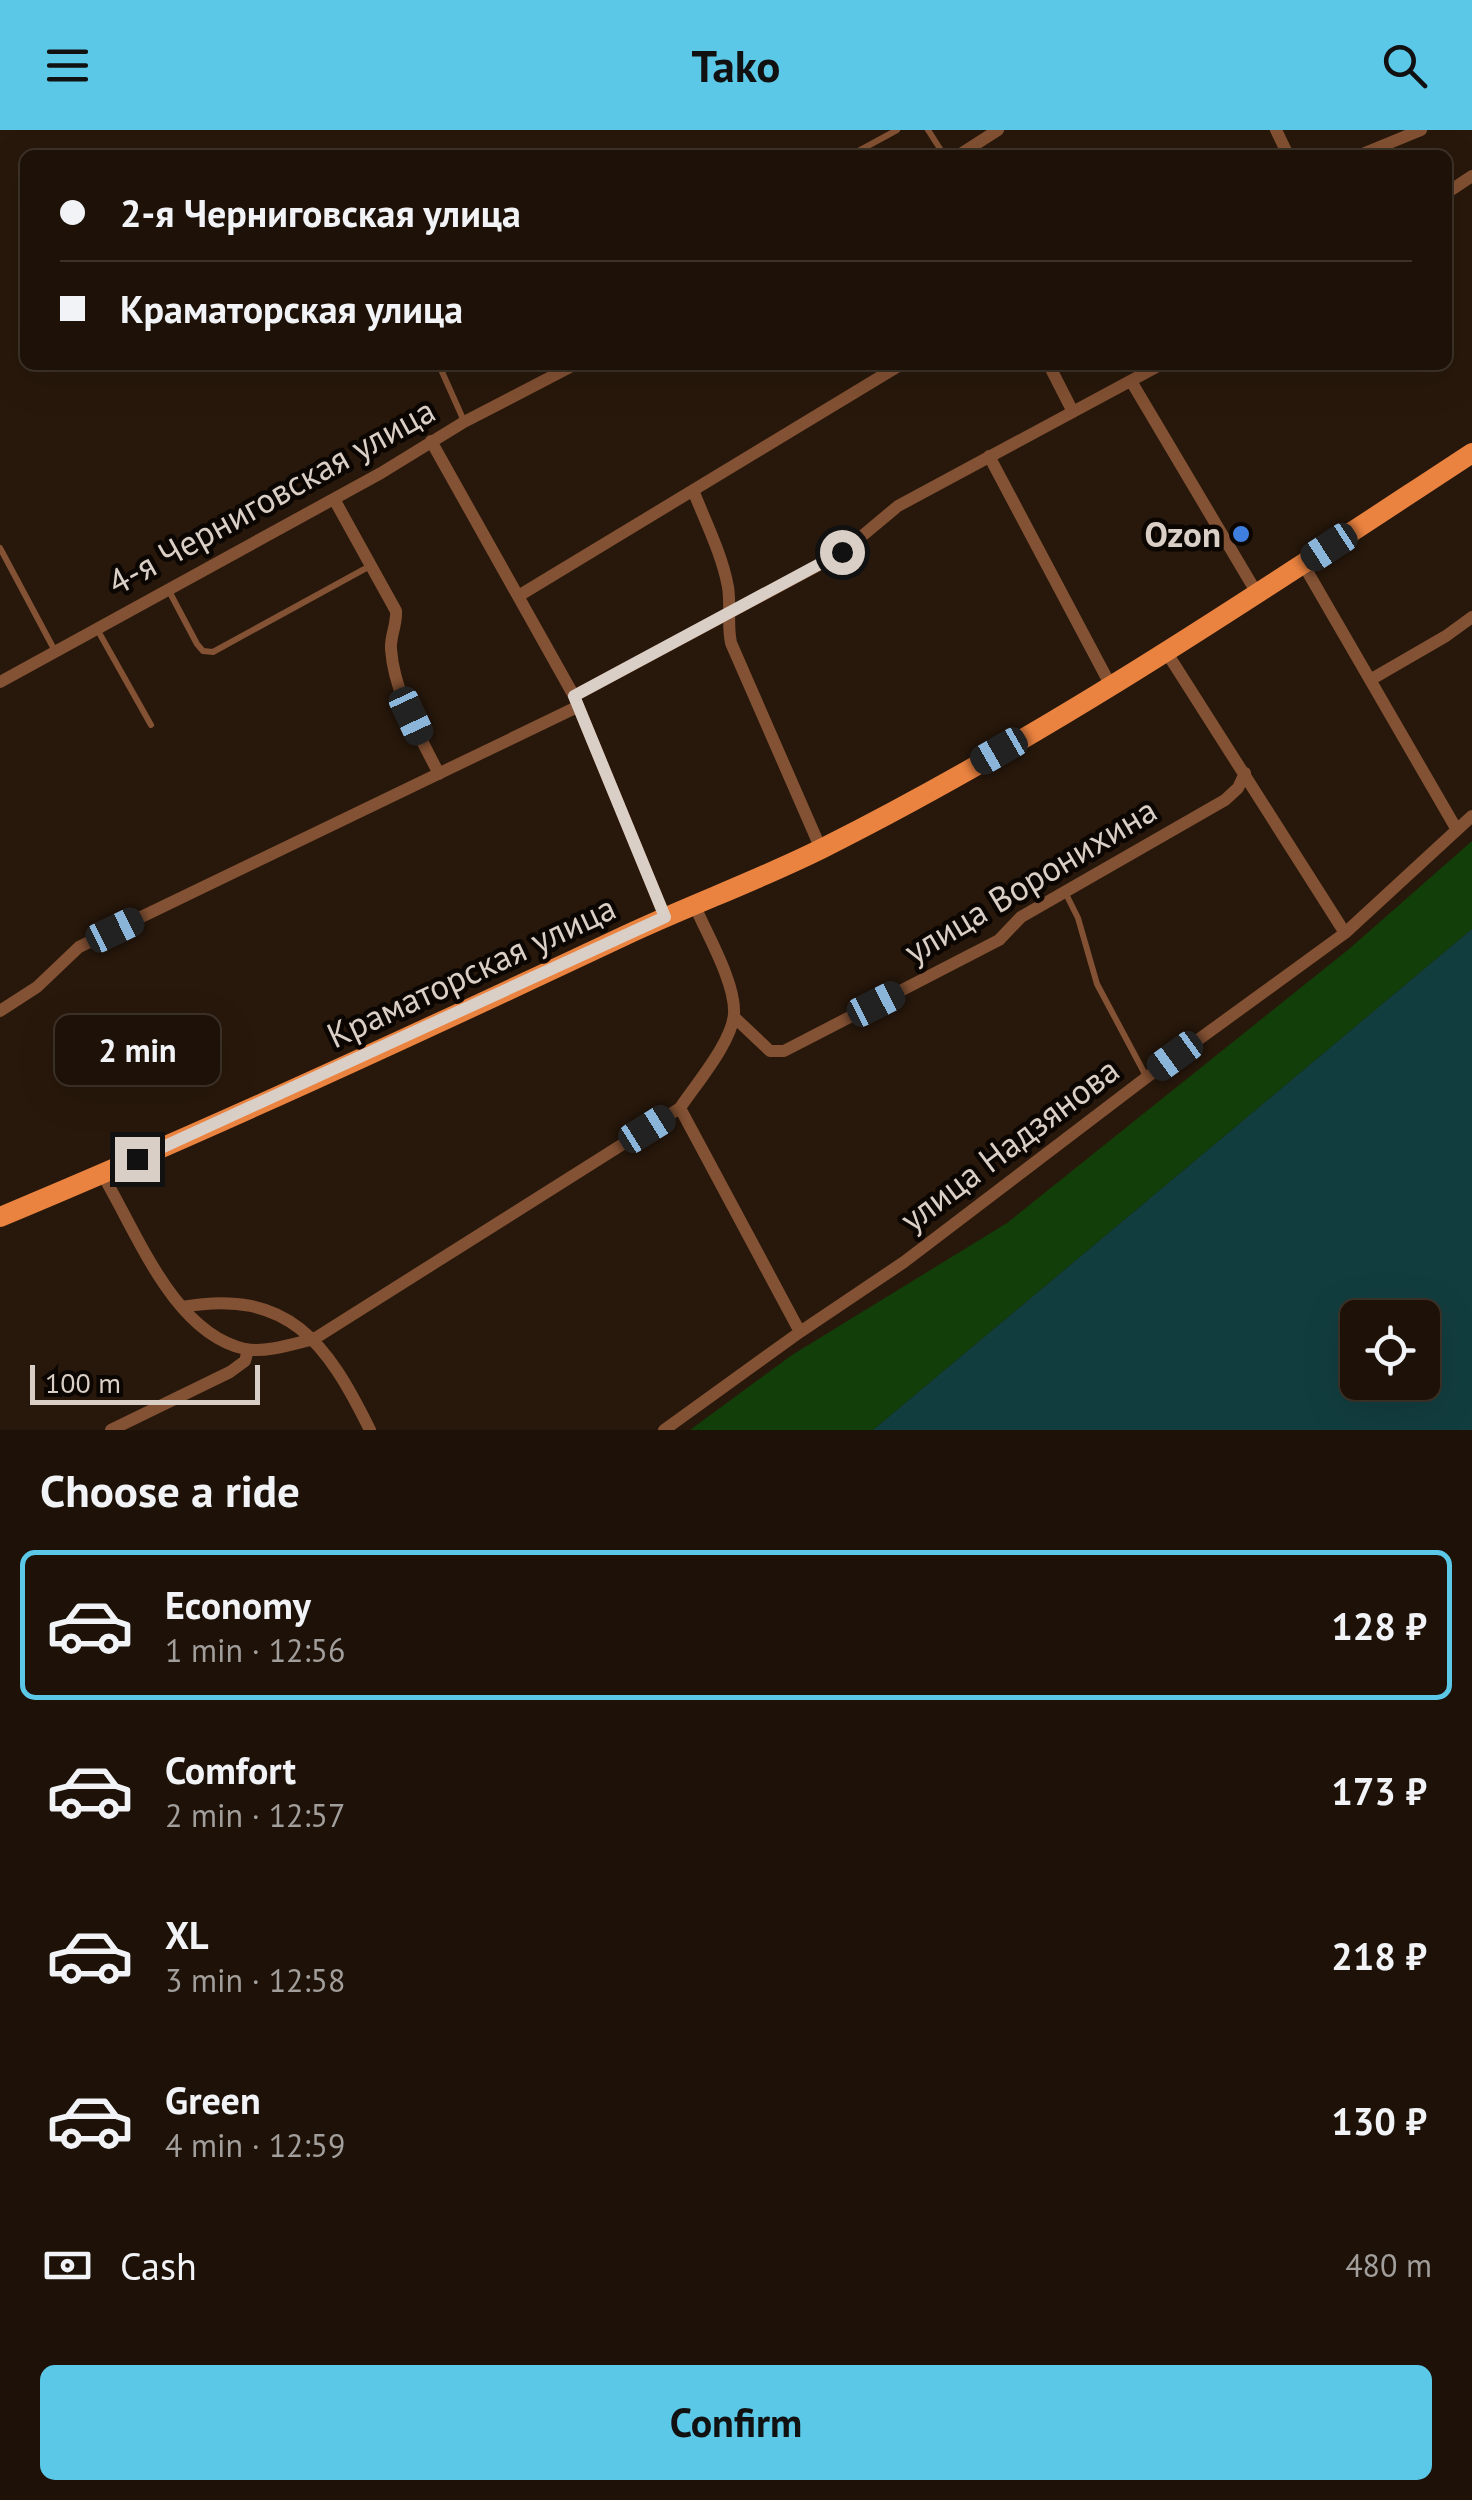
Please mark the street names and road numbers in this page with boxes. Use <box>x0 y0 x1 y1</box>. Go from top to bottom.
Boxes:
street label: 4-я Черниговская улица <box>99 387 443 605</box>
street label: улица Воронихина <box>895 786 1165 974</box>
street label: Краматорская улица <box>319 884 623 1058</box>
street label: улица Надзянова <box>890 1047 1128 1241</box>

